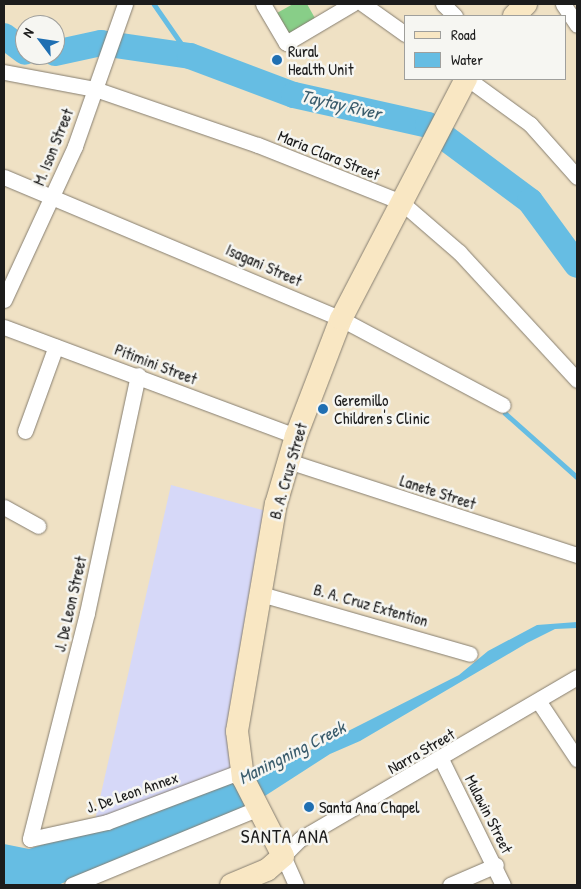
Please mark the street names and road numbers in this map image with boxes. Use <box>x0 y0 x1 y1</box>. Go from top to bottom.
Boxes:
street label: M. Ison Street <box>29 106 77 188</box>
street label: Maria Clara Street <box>275 126 383 184</box>
street label: Isagani Street <box>223 240 305 290</box>
street label: Pitimini Street <box>112 340 200 388</box>
street label: B. A. Cruz Street <box>265 421 311 521</box>
street label: Lanete Street <box>398 471 478 513</box>
street label: J. De Leon Street <box>50 554 90 654</box>
street label: B. A. Cruz Extention <box>312 579 430 631</box>
street label: Narra Street <box>384 724 458 778</box>
street label: J. De Leon Annex <box>83 767 181 817</box>
street label: Mulawin Street <box>461 772 517 856</box>

